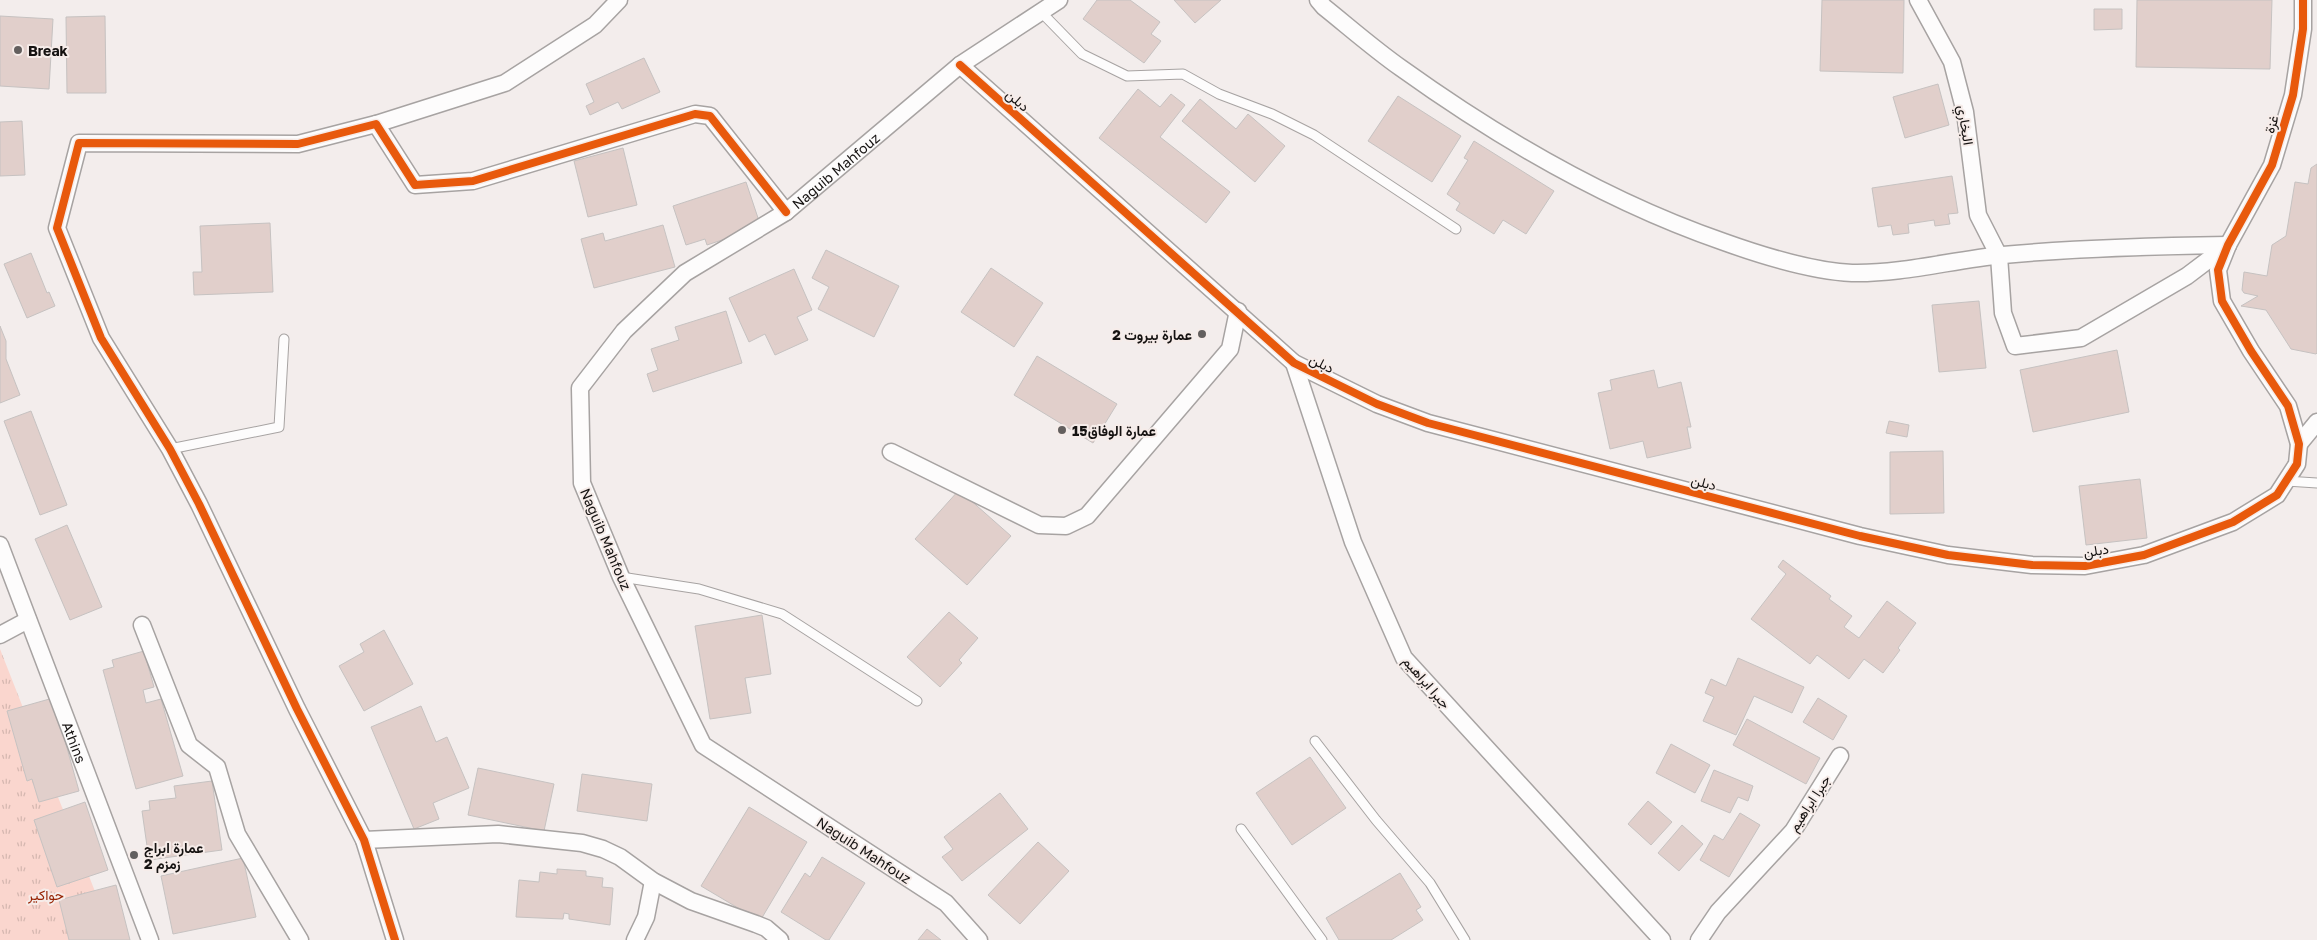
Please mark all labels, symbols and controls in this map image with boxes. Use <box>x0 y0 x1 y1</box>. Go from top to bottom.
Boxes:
place label: Break <box>28 42 68 59</box>
marker: Break <box>12 44 24 56</box>
street label: دبلن <box>1002 85 1033 116</box>
street label: البخاري <box>1951 104 1978 147</box>
street label: غزة <box>2260 113 2283 135</box>
street label: Naguib Mahfouz <box>788 129 883 212</box>
place label: عمارة بيروت 2 <box>1112 326 1192 344</box>
marker: عمارة بيروت 2 <box>1196 328 1208 340</box>
street label: دبلن <box>1306 350 1337 377</box>
place label: عمارة الوفاق15 <box>1072 422 1156 440</box>
marker: عمارة الوفاق15 <box>1056 424 1068 436</box>
street label: دبلن <box>1689 471 1719 495</box>
street label: Naguib Mahfouz <box>577 485 635 593</box>
street label: دبلن <box>2082 540 2110 561</box>
street label: جبرا ابراهيم <box>1399 652 1454 712</box>
street label: Athins <box>59 719 90 765</box>
street label: جبرا ابراهيم <box>1784 771 1834 835</box>
street label: Naguib Mahfouz <box>814 813 914 887</box>
place label: عمارة ابراج زمزم 2 <box>144 839 203 873</box>
marker: عمارة ابراج زمزم 2 <box>128 849 140 861</box>
park label: حواكير <box>27 886 64 904</box>

